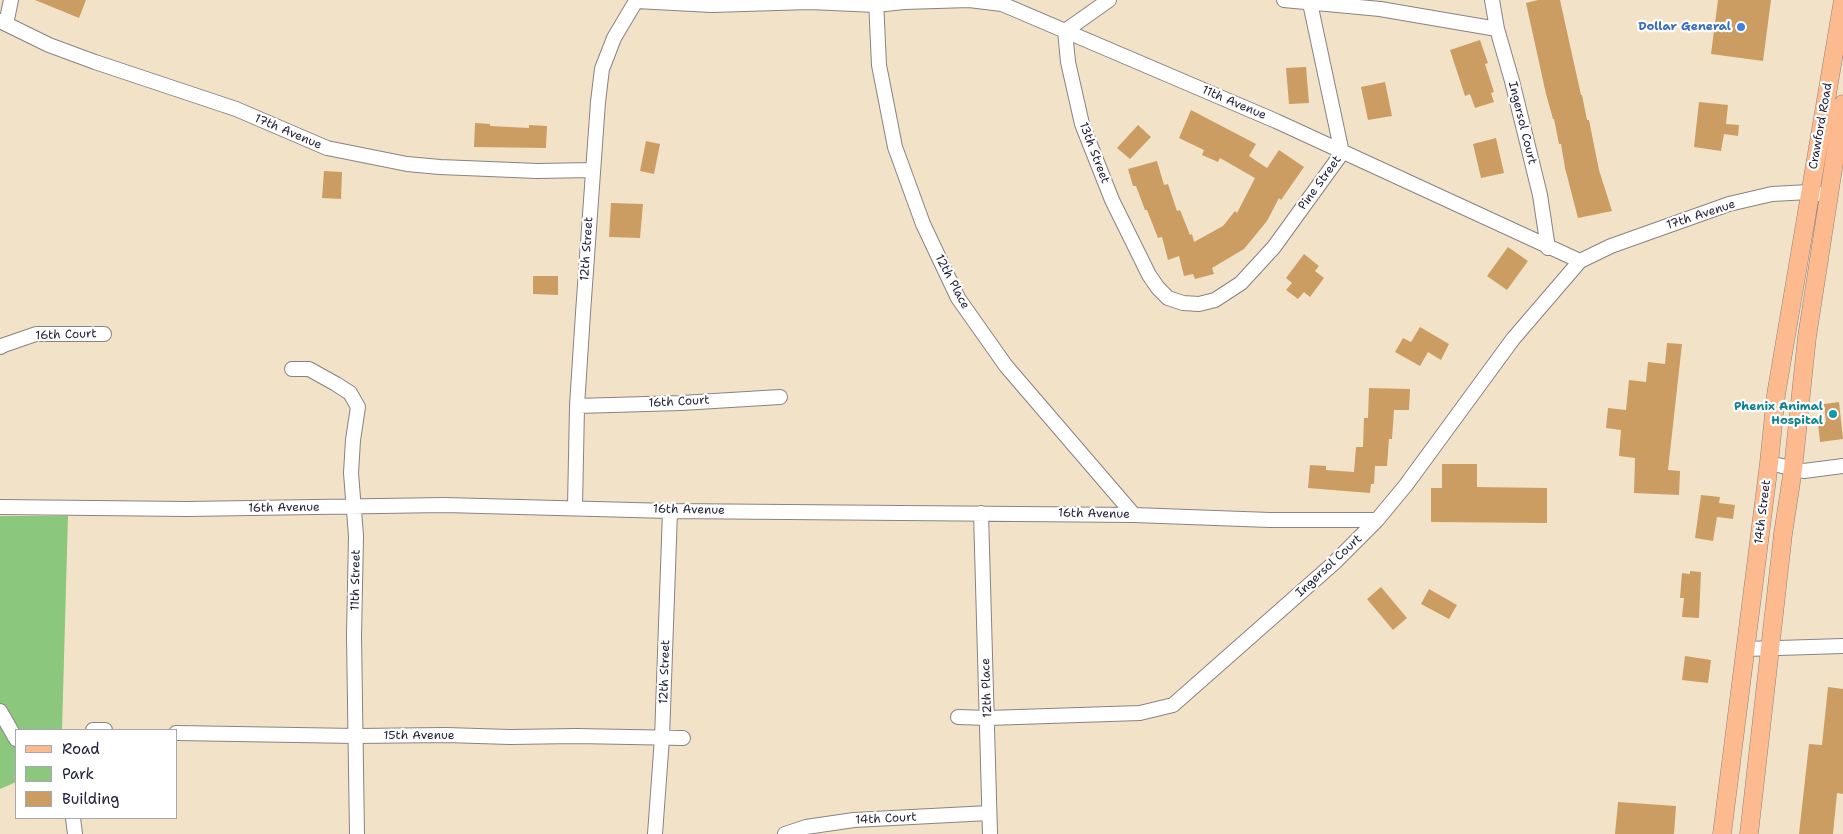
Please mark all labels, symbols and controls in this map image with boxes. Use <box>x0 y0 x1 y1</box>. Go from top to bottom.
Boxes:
place label: Dollar General <box>1638 20 1731 34</box>
marker: Dollar General <box>1735 21 1747 33</box>
street label: Ingersol Court <box>1505 80 1539 166</box>
street label: Crawford Road <box>1806 82 1836 170</box>
street label: 11th Avenue <box>1200 83 1268 123</box>
street label: 17th Avenue <box>252 111 324 153</box>
street label: 13th Street <box>1076 120 1112 186</box>
street label: Pine Street <box>1295 153 1345 213</box>
street label: 17th Avenue <box>1665 197 1737 233</box>
street label: 12th Street <box>578 216 596 282</box>
street label: 12th Place <box>932 252 972 312</box>
street label: 16th Court <box>35 327 97 343</box>
street label: 16th Court <box>648 393 710 411</box>
place label: Phenix Animal Hospital <box>1734 400 1823 428</box>
marker: Phenix Animal Hospital <box>1827 408 1839 420</box>
street label: 14th Street <box>1752 479 1774 545</box>
street label: 16th Avenue <box>248 500 320 516</box>
street label: 16th Avenue <box>653 502 725 518</box>
street label: 16th Avenue <box>1058 506 1130 522</box>
street label: Ingersol Court <box>1293 532 1365 600</box>
street label: 11th Street <box>348 549 364 611</box>
street label: 12th Street <box>657 640 673 704</box>
street label: 12th Place <box>979 658 995 718</box>
legend <box>15 729 178 819</box>
street label: 15th Avenue <box>383 729 455 743</box>
text: Road <box>62 739 100 759</box>
text: Park <box>62 764 94 784</box>
text: Building <box>62 789 119 809</box>
street label: 14th Court <box>855 810 917 828</box>

